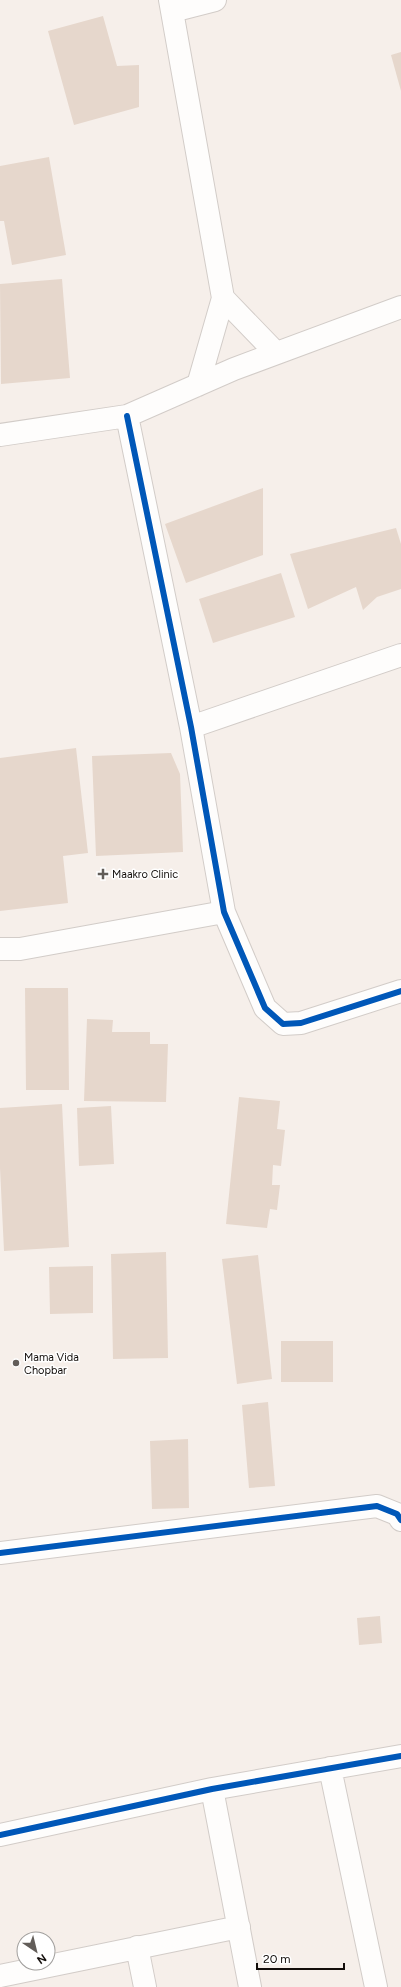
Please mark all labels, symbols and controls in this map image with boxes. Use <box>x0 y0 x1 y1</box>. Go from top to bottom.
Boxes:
marker: Maakro Clinic <box>97 868 109 880</box>
place label: Maakro Clinic <box>112 868 178 881</box>
place label: Mama Vida Chopbar <box>24 1351 79 1377</box>
marker: Mama Vida Chopbar <box>11 1358 21 1368</box>
north arrow <box>16 1931 56 1971</box>
scale bar <box>257 1945 344 1971</box>
text: N <box>34 1951 49 1967</box>
text: 20 m <box>263 1952 291 1966</box>

